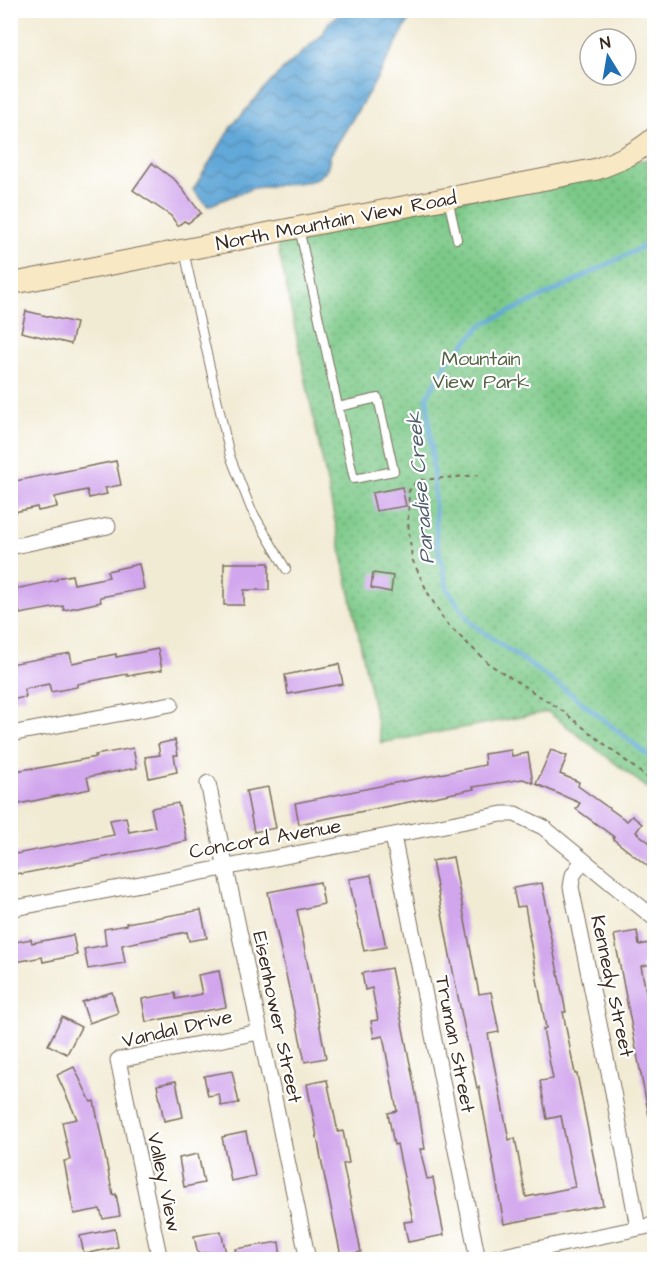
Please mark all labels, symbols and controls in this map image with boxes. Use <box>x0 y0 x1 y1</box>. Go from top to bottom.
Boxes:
north arrow <box>578 27 638 87</box>
text: N <box>598 32 612 55</box>
street label: North Mountain View Road <box>213 184 459 258</box>
park label: Mountain View Park <box>433 345 529 396</box>
water label: Paradise Creek <box>399 410 442 565</box>
street label: Concord Avenue <box>187 812 343 866</box>
street label: Kennedy Street <box>582 913 641 1060</box>
street label: Eisenhower Street <box>245 929 309 1106</box>
street label: Truman Street <box>428 973 482 1115</box>
street label: Vandal Drive <box>119 1003 235 1055</box>
street label: Valley View <box>139 1130 188 1235</box>

